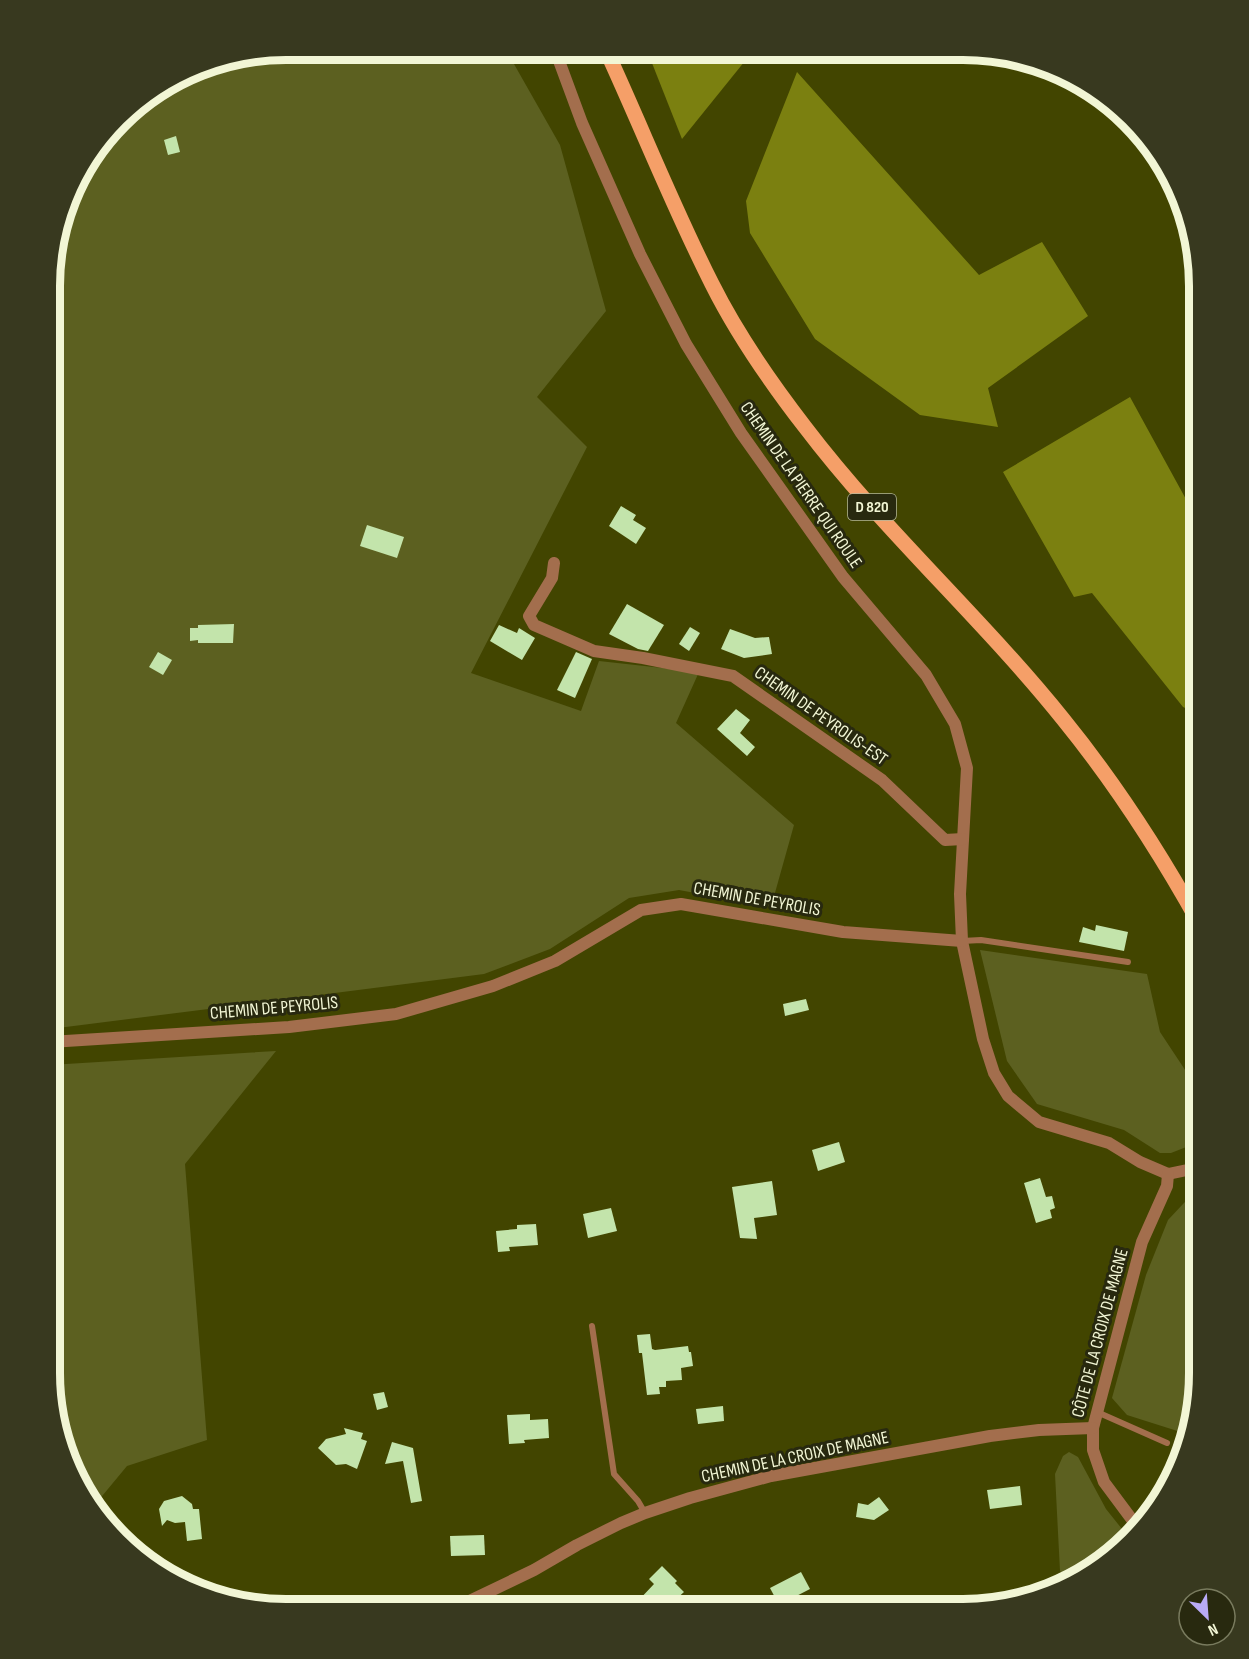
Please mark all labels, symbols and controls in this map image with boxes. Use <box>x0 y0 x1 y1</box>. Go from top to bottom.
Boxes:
street label: CHEMIN DE LA PIERRE QUI ROULE <box>736 398 866 572</box>
road number: D 820 <box>848 494 896 520</box>
street label: CHEMIN DE PEYROLIS-EST <box>750 662 892 770</box>
street label: CHEMIN DE PEYROLIS <box>692 878 822 921</box>
street label: CHEMIN DE PEYROLIS <box>209 992 339 1024</box>
street label: CÔTE DE LA CROIX DE MAGNE <box>1067 1246 1133 1420</box>
street label: CHEMIN DE LA CROIX DE MAGNE <box>699 1427 891 1487</box>
north arrow <box>1177 1587 1237 1647</box>
text: N <box>1205 1619 1221 1640</box>

